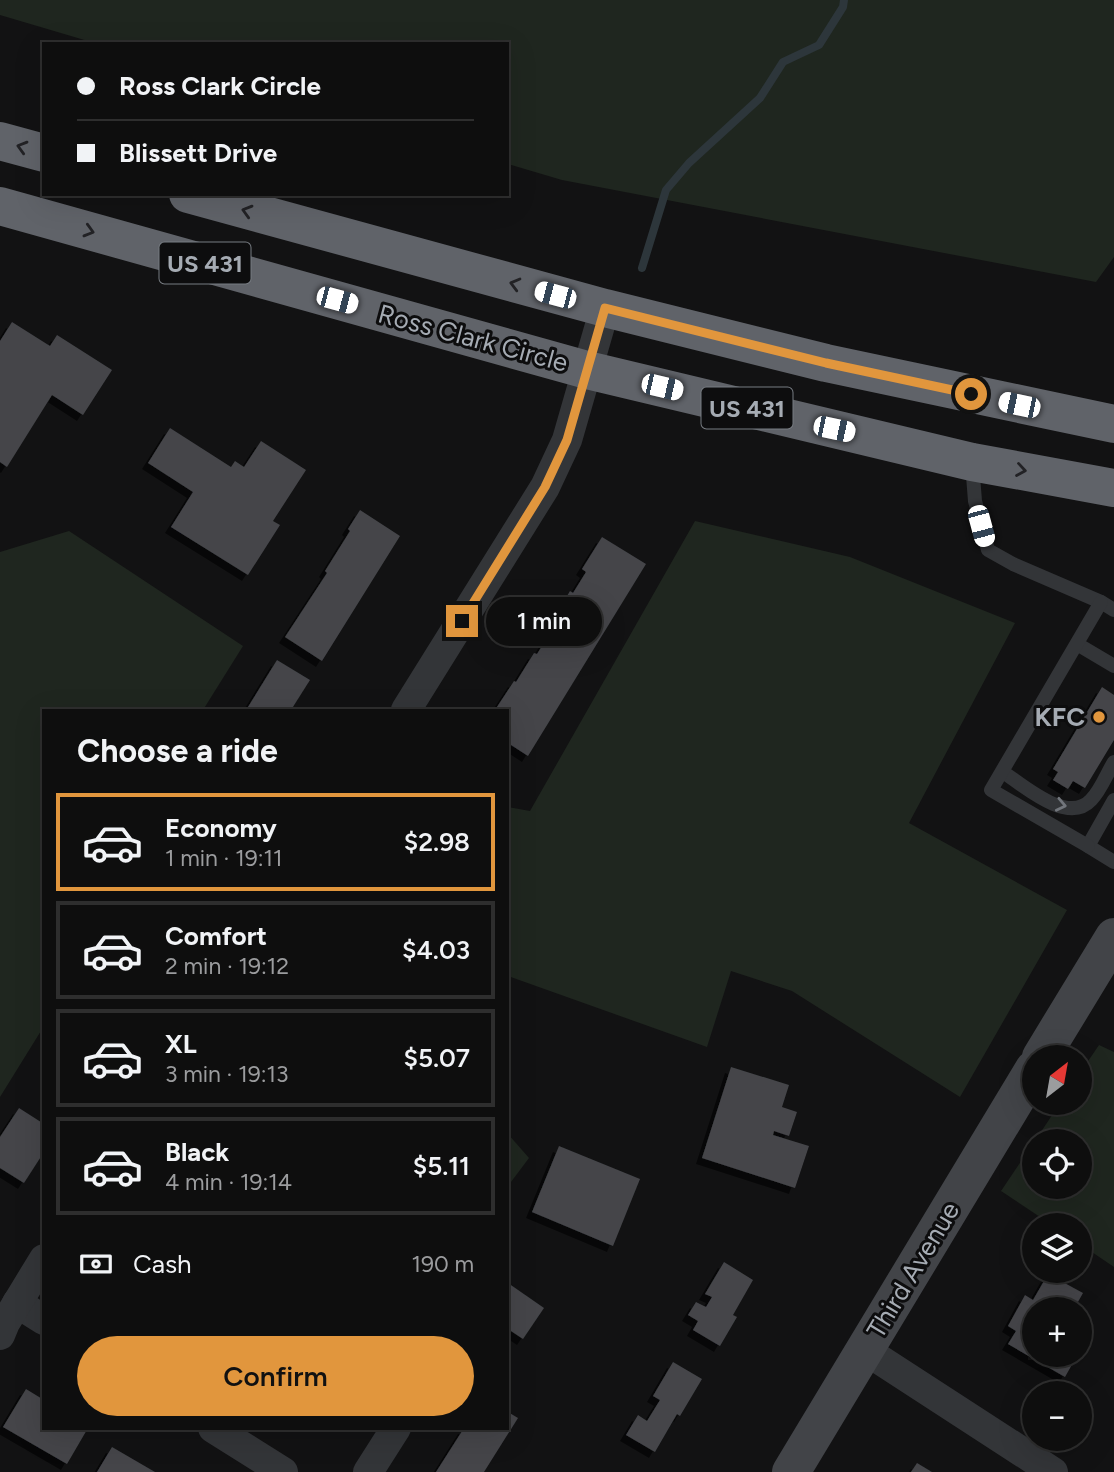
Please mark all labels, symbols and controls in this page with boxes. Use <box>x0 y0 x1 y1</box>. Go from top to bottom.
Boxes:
text: Ross Clark Circle <box>119 70 321 102</box>
text: Blissett Drive <box>119 137 277 169</box>
one-way arrow <box>16 141 28 156</box>
one-way arrow <box>241 205 253 219</box>
one-way arrow <box>83 223 95 237</box>
road number: US 431 <box>160 242 250 284</box>
one-way arrow <box>509 278 521 292</box>
car <box>532 279 579 311</box>
car <box>314 284 361 316</box>
street label: Ross Clark Circle <box>375 297 571 379</box>
car <box>640 372 685 402</box>
route start <box>955 378 987 410</box>
road number: US 431 <box>702 388 792 428</box>
car <box>997 390 1042 420</box>
car <box>812 414 857 444</box>
one-way arrow <box>1015 462 1027 477</box>
car <box>966 503 997 549</box>
callout: 1 min <box>486 596 602 646</box>
route end <box>446 605 478 637</box>
text: 1 min <box>517 607 571 635</box>
place label: KFC <box>1034 701 1085 733</box>
marker: KFC <box>1091 709 1107 725</box>
text: Choose a ride <box>77 732 278 770</box>
one-way arrow <box>1055 797 1067 812</box>
icon: car <box>81 811 144 874</box>
text: Economy <box>165 812 277 844</box>
text: $2.98 <box>404 826 470 858</box>
text: 1 min · 19:11 <box>165 844 282 872</box>
icon: car <box>81 919 144 982</box>
text: Comfort <box>165 920 267 952</box>
text: $4.03 <box>402 934 470 966</box>
text: 2 min · 19:12 <box>165 952 289 980</box>
icon: car <box>81 1027 144 1090</box>
text: XL <box>165 1028 197 1060</box>
text: $5.07 <box>403 1042 470 1074</box>
north arrow <box>1022 1045 1092 1115</box>
map controls <box>1022 1045 1092 1451</box>
text: 3 min · 19:13 <box>165 1060 289 1088</box>
button: locate <box>1022 1129 1092 1199</box>
icon: car <box>81 1135 144 1198</box>
text: Black <box>165 1136 229 1168</box>
text: $5.11 <box>413 1150 470 1182</box>
text: 4 min · 19:14 <box>165 1168 292 1196</box>
street label: Third Avenue <box>860 1196 966 1344</box>
button: layers <box>1022 1213 1092 1283</box>
icon: cash <box>77 1245 115 1283</box>
text: Cash <box>133 1248 192 1280</box>
text: 190 m <box>411 1250 474 1278</box>
button: + <box>1022 1297 1092 1367</box>
button: Confirm <box>77 1336 474 1416</box>
button: − <box>1022 1381 1092 1451</box>

